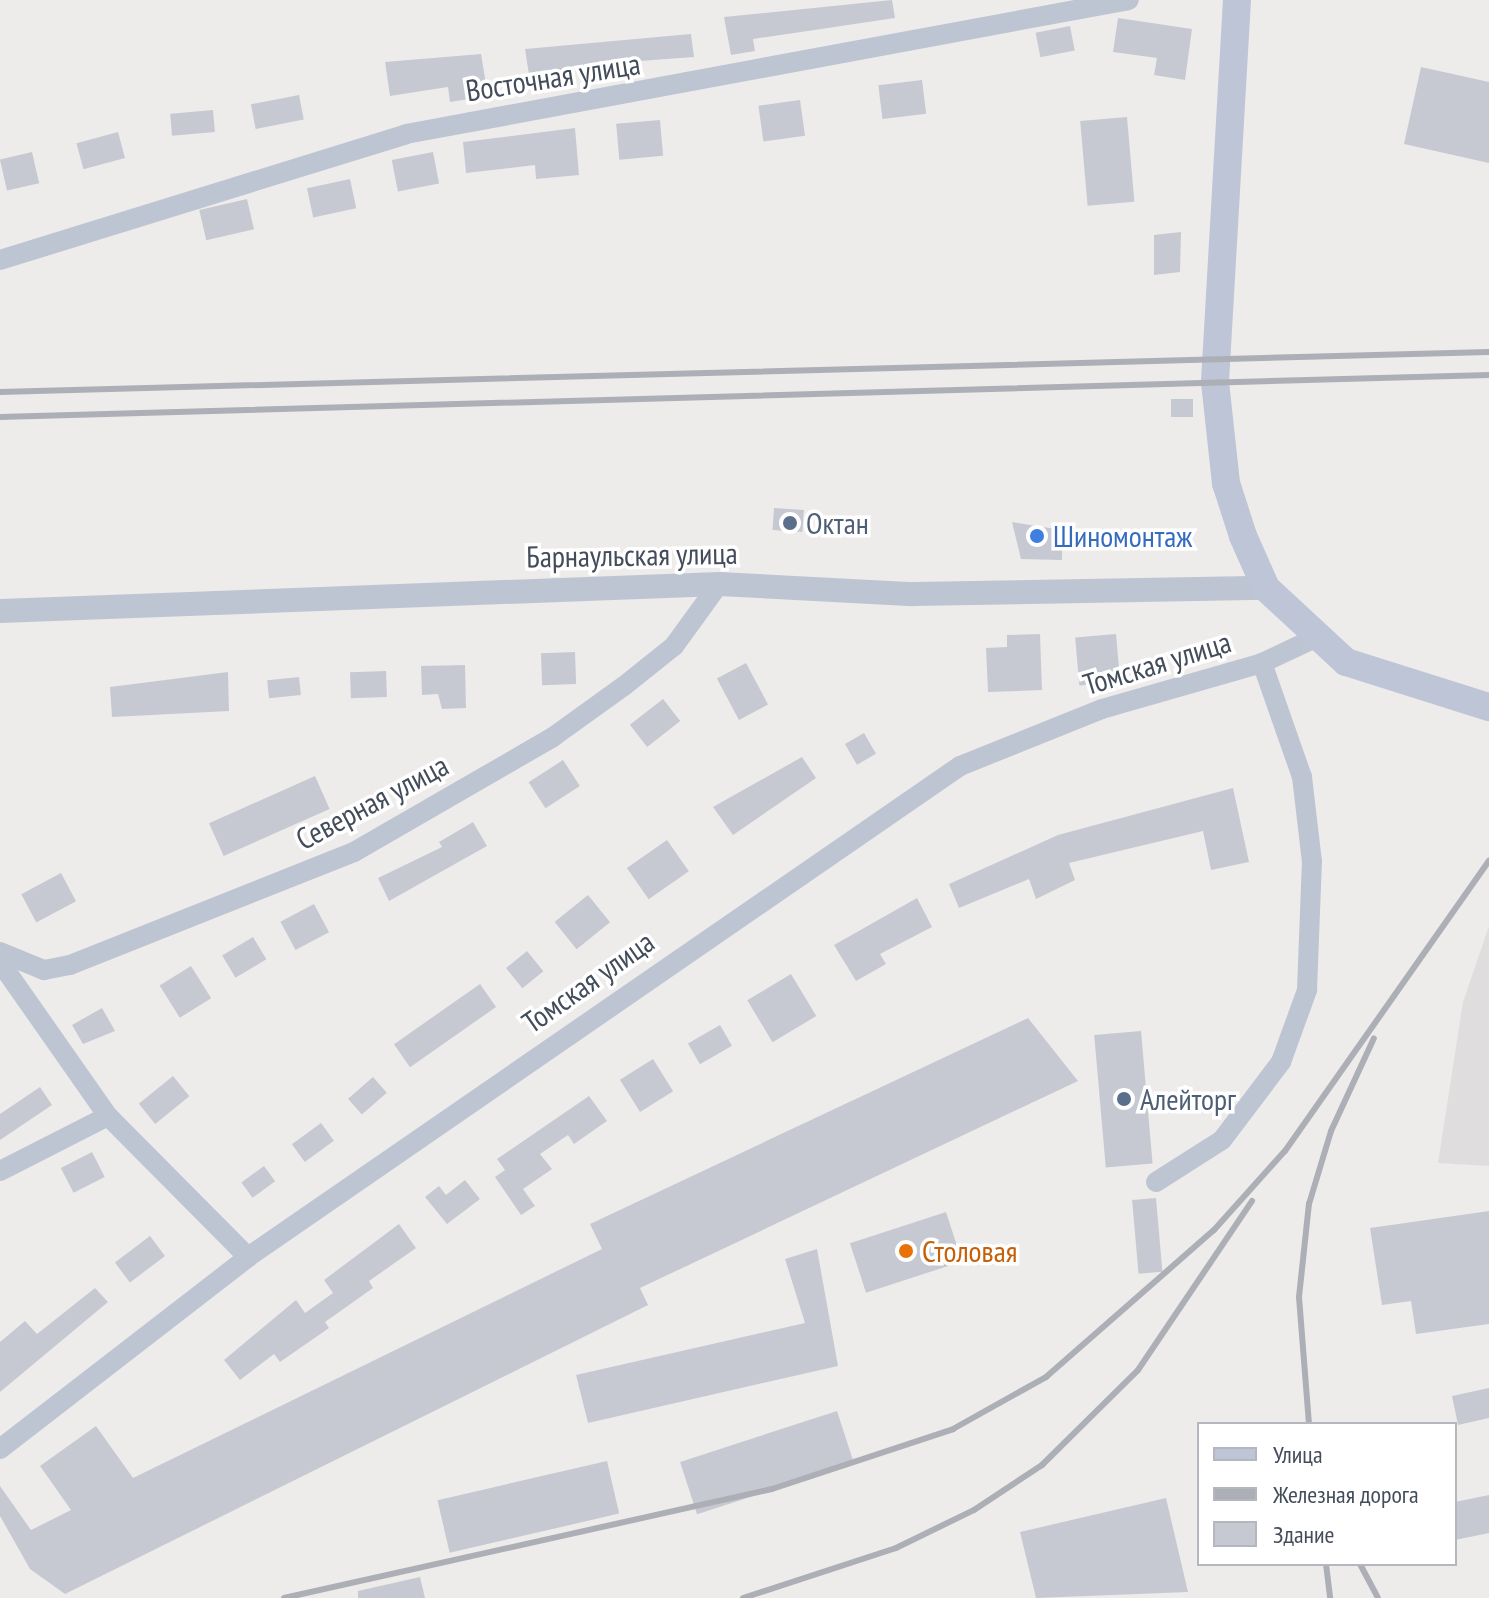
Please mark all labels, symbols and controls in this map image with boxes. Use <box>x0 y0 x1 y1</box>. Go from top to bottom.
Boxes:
street label: Восточная улица <box>463 45 643 109</box>
place label: Октан <box>806 505 869 541</box>
marker: Октан <box>781 514 799 532</box>
place label: Шиномонтаж <box>1053 518 1192 554</box>
marker: Шиномонтаж <box>1028 527 1046 545</box>
street label: Барнаульская улица <box>526 535 738 575</box>
street label: Томская улица <box>1079 623 1235 703</box>
street label: Северная улица <box>290 747 454 857</box>
street label: Томская улица <box>515 923 661 1041</box>
place label: Алейторг <box>1140 1081 1236 1117</box>
marker: Алейторг <box>1115 1090 1133 1108</box>
place label: Столовая <box>922 1233 1017 1269</box>
marker: Столовая <box>897 1242 915 1260</box>
legend <box>1197 1422 1457 1566</box>
text: Улица <box>1273 1439 1323 1470</box>
text: Железная дорога <box>1273 1479 1419 1510</box>
text: Здание <box>1273 1519 1334 1550</box>

